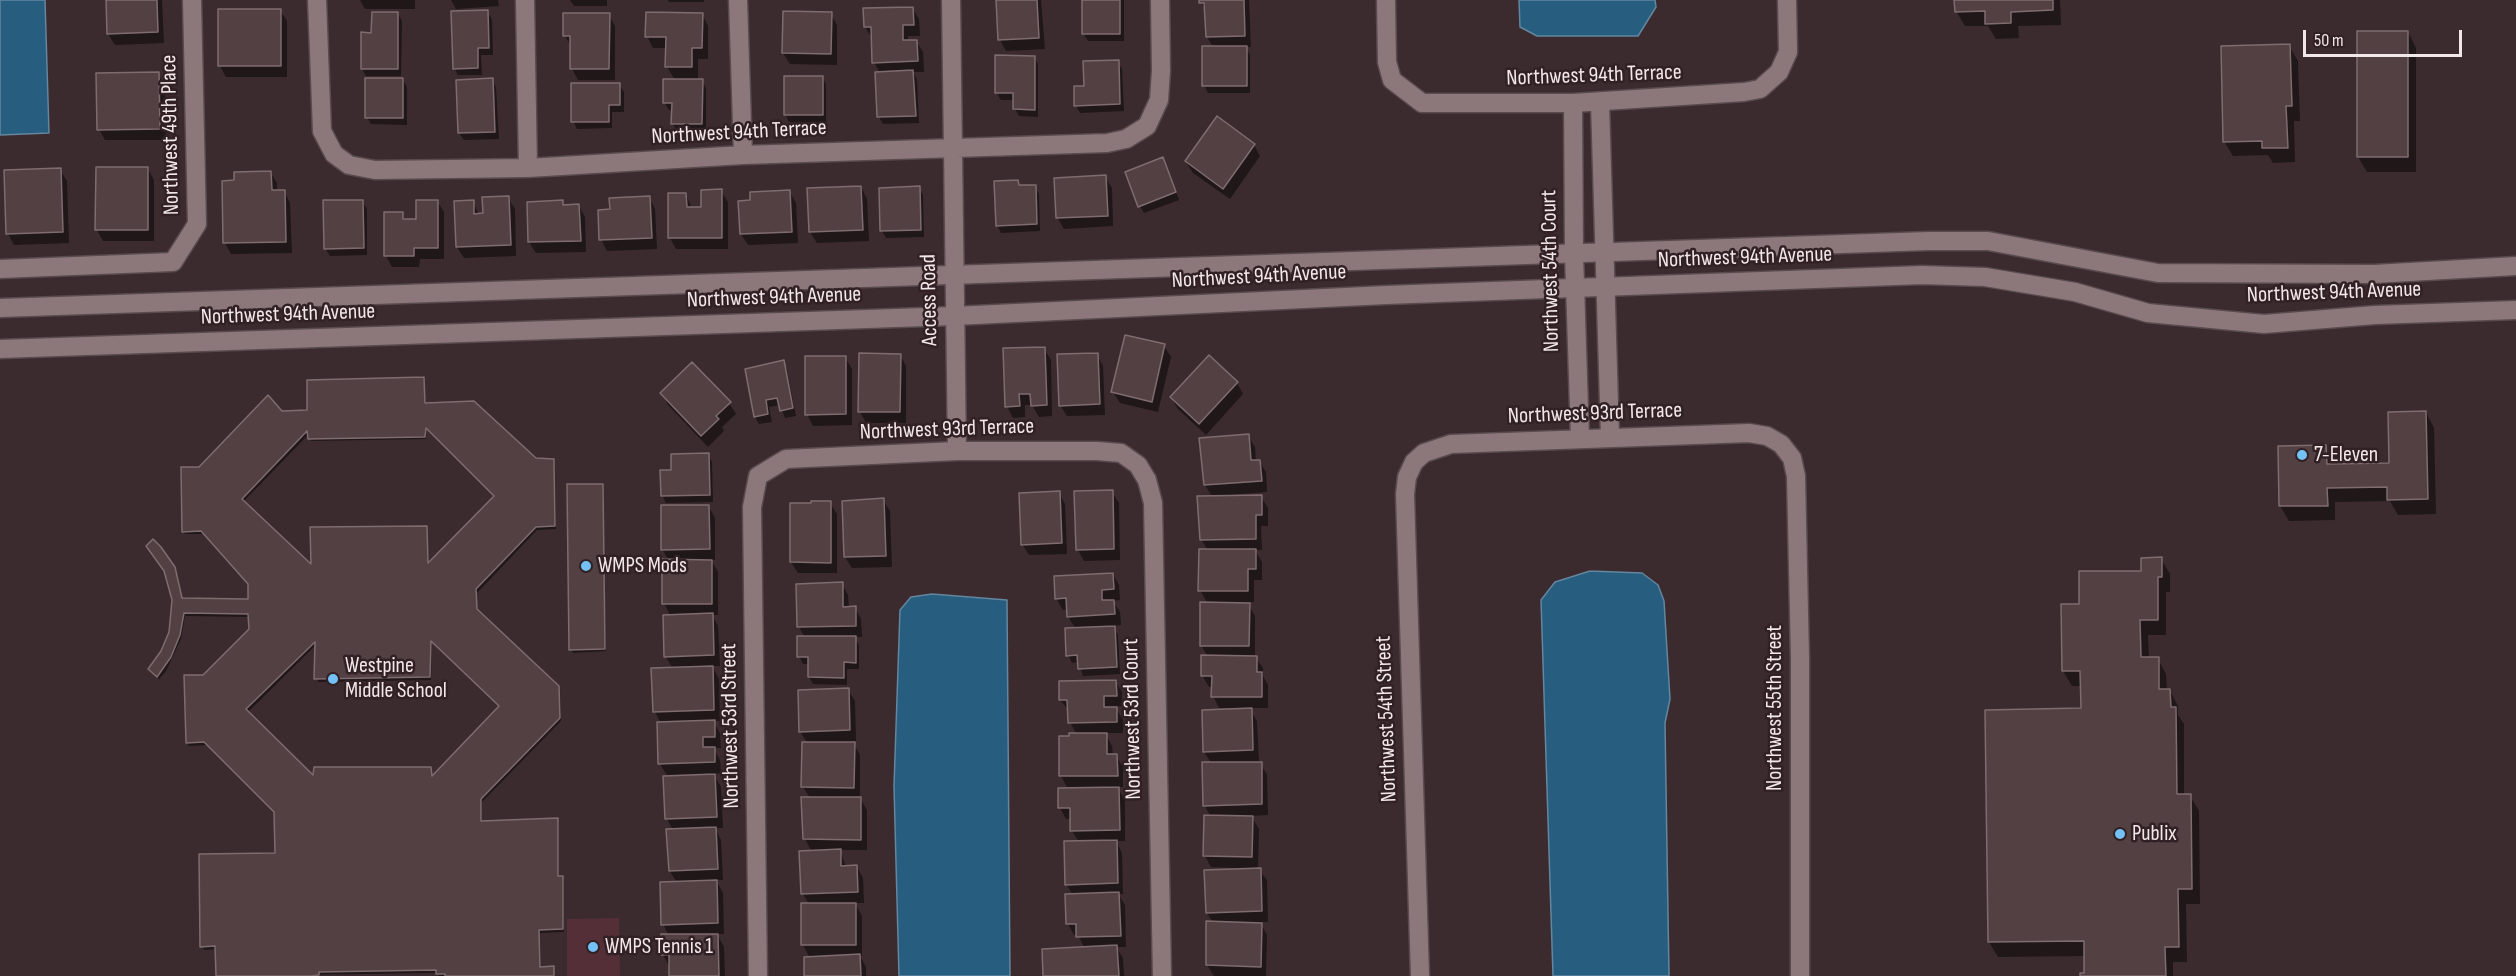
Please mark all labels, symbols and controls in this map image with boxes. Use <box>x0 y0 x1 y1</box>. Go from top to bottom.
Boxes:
scale bar <box>2306 18 2465 56</box>
text: 50 m <box>2314 30 2344 51</box>
street label: Northwest 49th Place <box>156 55 186 215</box>
street label: Northwest 94th Terrace <box>1506 60 1682 92</box>
street label: Northwest 94th Terrace <box>651 115 827 151</box>
street label: Northwest 54th Court <box>1536 190 1566 352</box>
street label: Northwest 94th Avenue <box>1657 242 1833 274</box>
street label: Access Road <box>916 254 944 346</box>
street label: Northwest 94th Avenue <box>1171 259 1347 295</box>
street label: Northwest 94th Avenue <box>2246 277 2422 309</box>
street label: Northwest 94th Avenue <box>686 282 862 314</box>
street label: Northwest 94th Avenue <box>200 299 376 331</box>
street label: Northwest 93rd Terrace <box>1507 398 1683 430</box>
street label: Northwest 93rd Terrace <box>859 414 1035 446</box>
place label: 7-Eleven <box>2314 442 2378 468</box>
marker: 7-Eleven <box>2295 448 2309 462</box>
place label: WMPS Mods <box>598 553 687 579</box>
marker: WMPS Mods <box>579 559 593 573</box>
street label: Northwest 55th Street <box>1762 625 1788 791</box>
street label: Northwest 54th Street <box>1371 635 1403 803</box>
street label: Northwest 53rd Court <box>1118 638 1148 800</box>
street label: Northwest 53rd Street <box>716 643 746 809</box>
place label: Westpine Middle School <box>345 653 447 704</box>
marker: Westpine Middle School <box>326 672 340 686</box>
place label: Publix <box>2132 821 2177 847</box>
marker: Publix <box>2113 827 2127 841</box>
place label: WMPS Tennis 1 <box>605 934 713 960</box>
marker: WMPS Tennis 1 <box>586 940 600 954</box>

